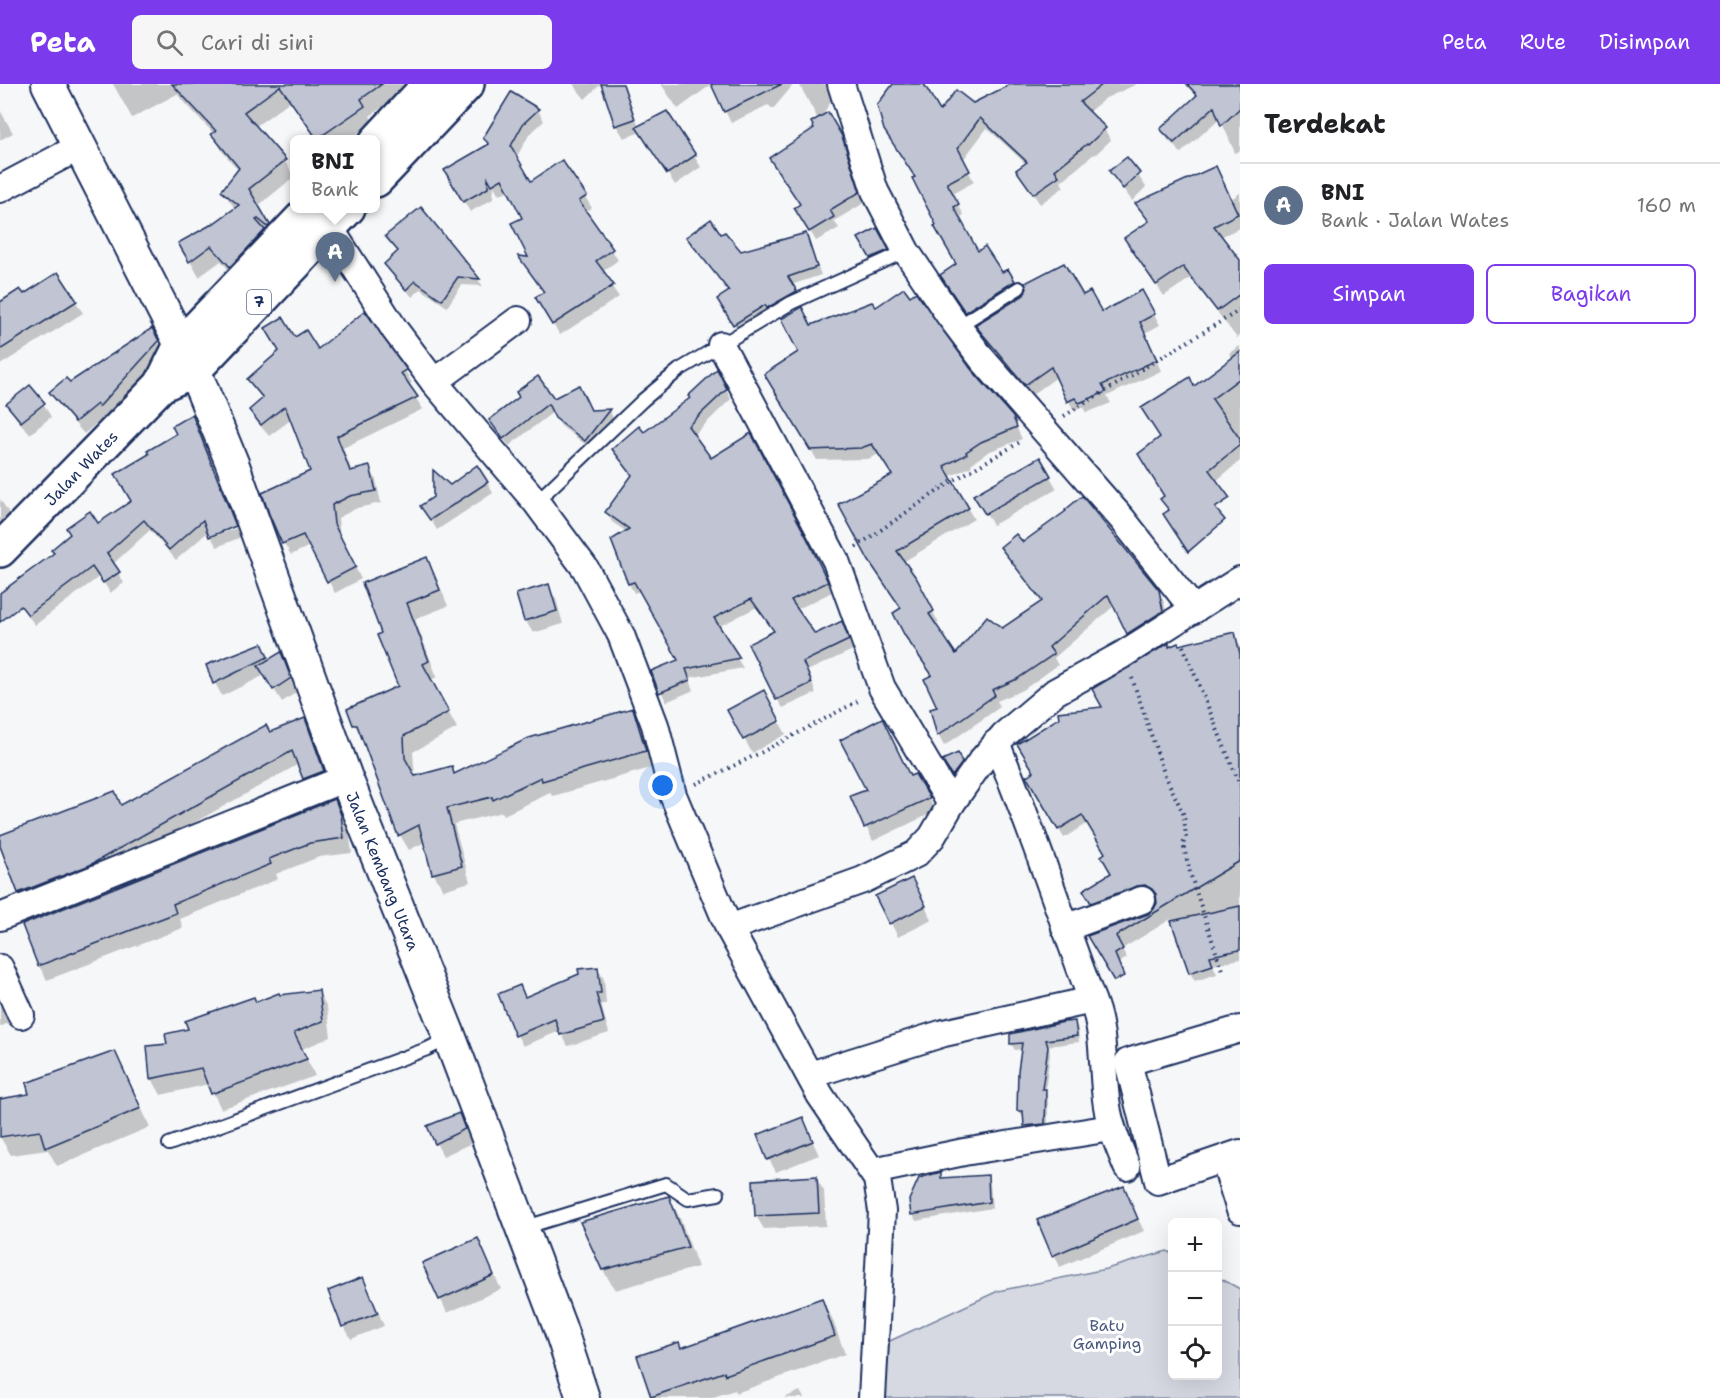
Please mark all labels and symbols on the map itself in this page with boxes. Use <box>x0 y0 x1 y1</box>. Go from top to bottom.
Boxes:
pin: A <box>316 232 354 282</box>
road number: 7 <box>247 290 271 314</box>
street label: Jalan Wates <box>40 426 123 511</box>
your location <box>648 771 677 800</box>
street label: Jalan Kembang Utara <box>341 789 424 954</box>
park label: Batu Gamping <box>1073 1315 1141 1354</box>

